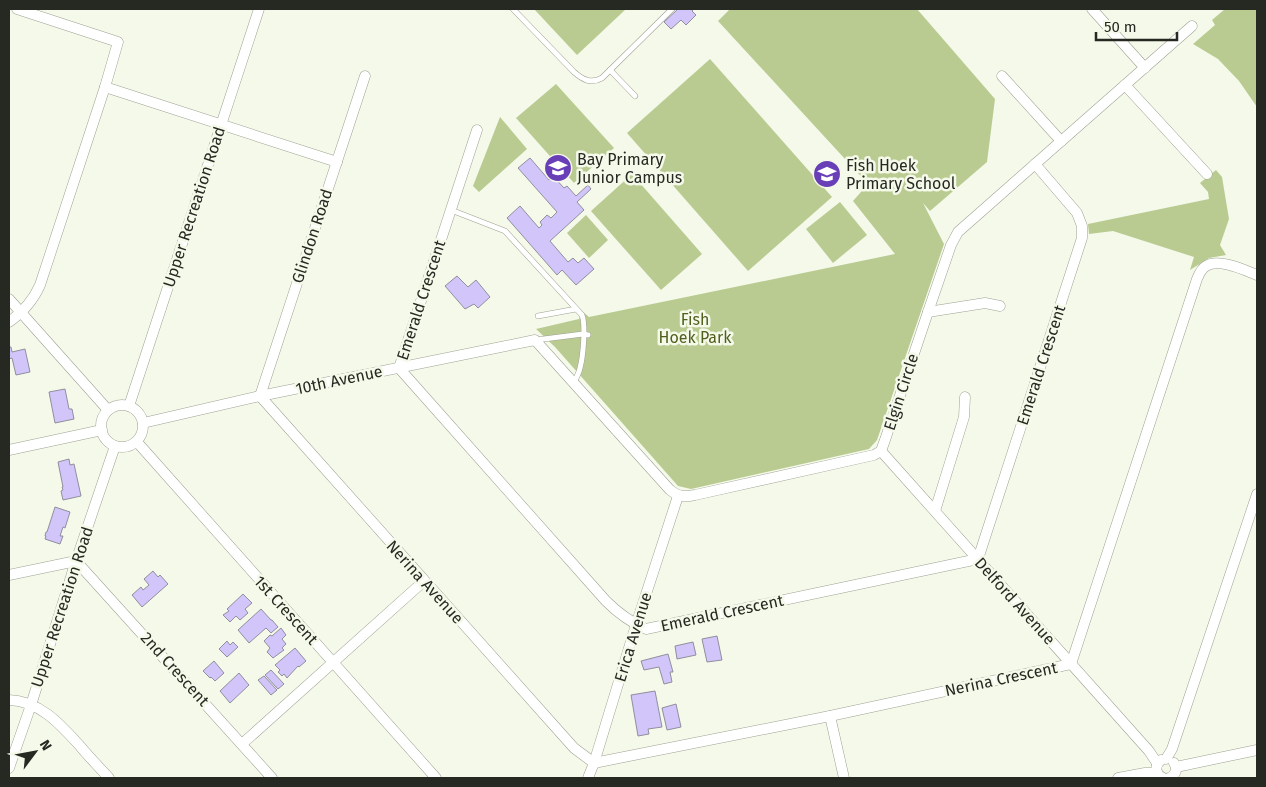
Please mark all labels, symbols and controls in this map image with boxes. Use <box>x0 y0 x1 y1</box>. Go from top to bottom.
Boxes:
scale bar <box>1096 10 1177 42</box>
text: 50 m <box>1104 18 1137 36</box>
street label: Upper Recreation Road <box>159 124 229 290</box>
place label: Bay Primary Junior Campus <box>577 150 682 187</box>
school or university icon: Bay Primary Junior Campus <box>543 153 573 183</box>
place label: Fish Hoek Primary School <box>846 156 956 193</box>
school or university icon: Fish Hoek Primary School <box>812 159 842 189</box>
street label: Glindon Road <box>288 186 336 286</box>
street label: Emerald Crescent <box>393 237 449 362</box>
street label: Emerald Crescent <box>1013 302 1069 427</box>
park label: Fish Hoek Park <box>659 310 732 347</box>
street label: Elgin Circle <box>880 351 922 433</box>
street label: 10th Avenue <box>294 362 384 398</box>
street label: Upper Recreation Road <box>27 524 97 690</box>
street label: Nerina Avenue <box>383 536 467 628</box>
street label: Delford Avenue <box>971 553 1059 649</box>
street label: 1st Crescent <box>250 572 322 649</box>
street label: Erica Avenue <box>610 590 656 684</box>
street label: Emerald Crescent <box>659 591 785 635</box>
street label: 2nd Crescent <box>137 628 213 710</box>
street label: Nerina Crescent <box>943 658 1059 700</box>
north arrow <box>10 727 60 777</box>
text: N <box>36 737 55 754</box>

